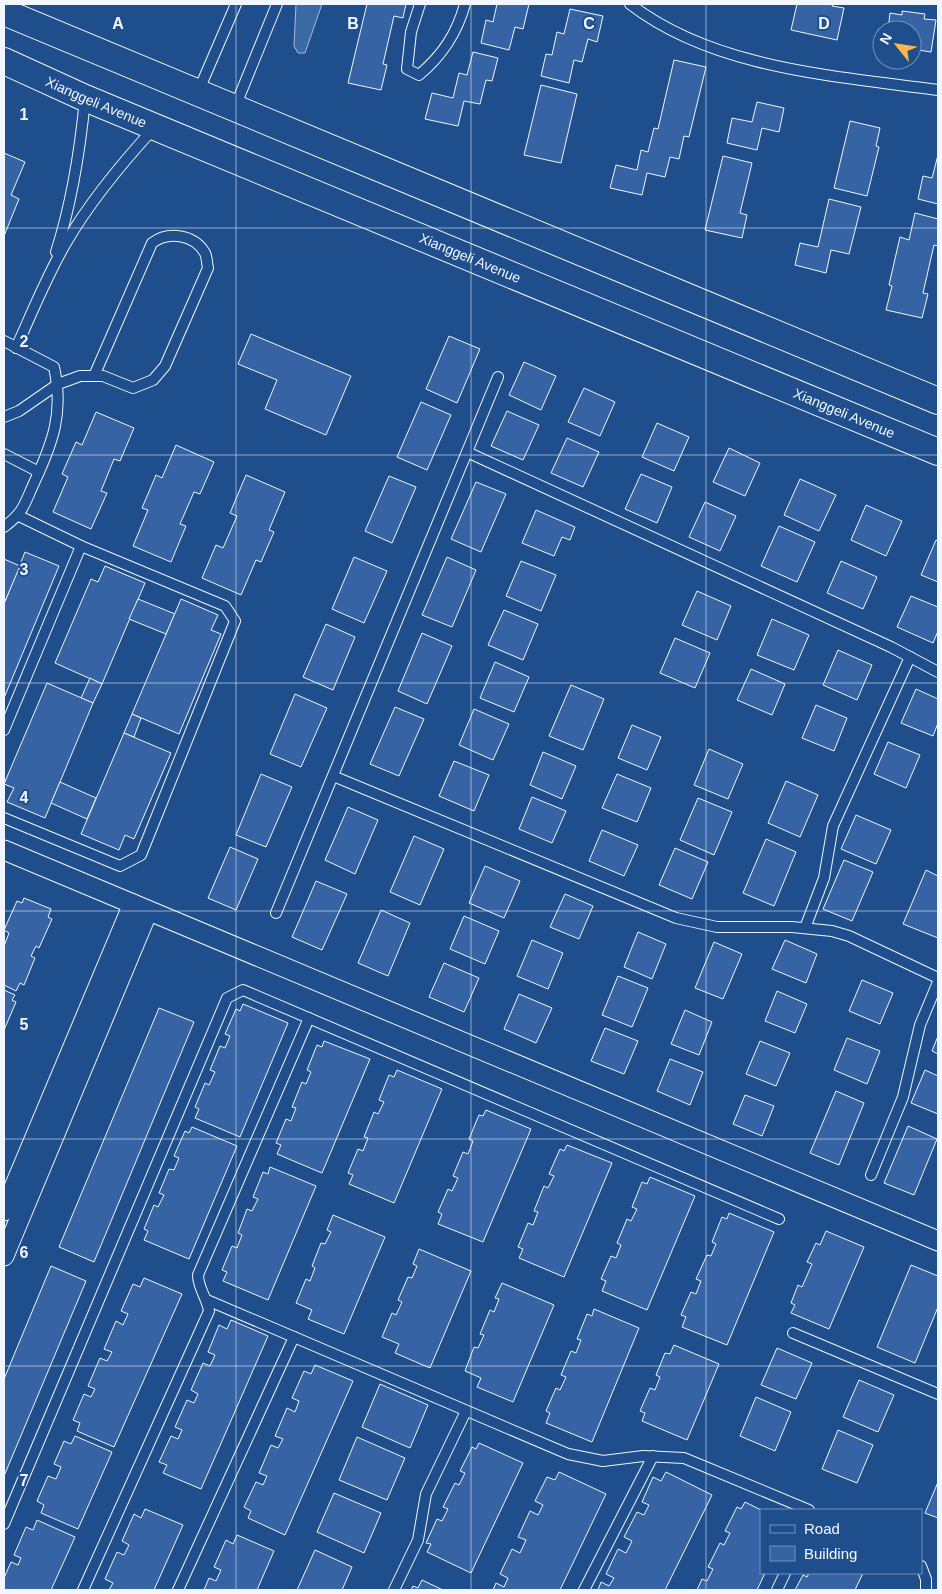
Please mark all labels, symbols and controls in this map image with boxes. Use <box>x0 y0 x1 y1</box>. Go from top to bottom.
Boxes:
text: A <box>112 15 124 32</box>
text: B <box>347 15 359 32</box>
text: C <box>583 15 595 32</box>
text: D <box>818 15 830 32</box>
north arrow <box>872 20 922 70</box>
text: N <box>876 30 895 47</box>
street label: Xianggeli Avenue <box>43 73 149 131</box>
text: 1 <box>20 106 29 123</box>
street label: Xianggeli Avenue <box>417 230 523 286</box>
text: 2 <box>20 333 29 350</box>
street label: Xianggeli Avenue <box>791 385 897 441</box>
text: 3 <box>20 561 29 578</box>
text: 4 <box>20 789 29 806</box>
text: 5 <box>20 1016 29 1033</box>
text: 6 <box>20 1244 29 1261</box>
text: 7 <box>20 1472 29 1489</box>
legend <box>760 1509 922 1574</box>
text: Road <box>804 1520 840 1537</box>
text: Building <box>804 1545 857 1562</box>

